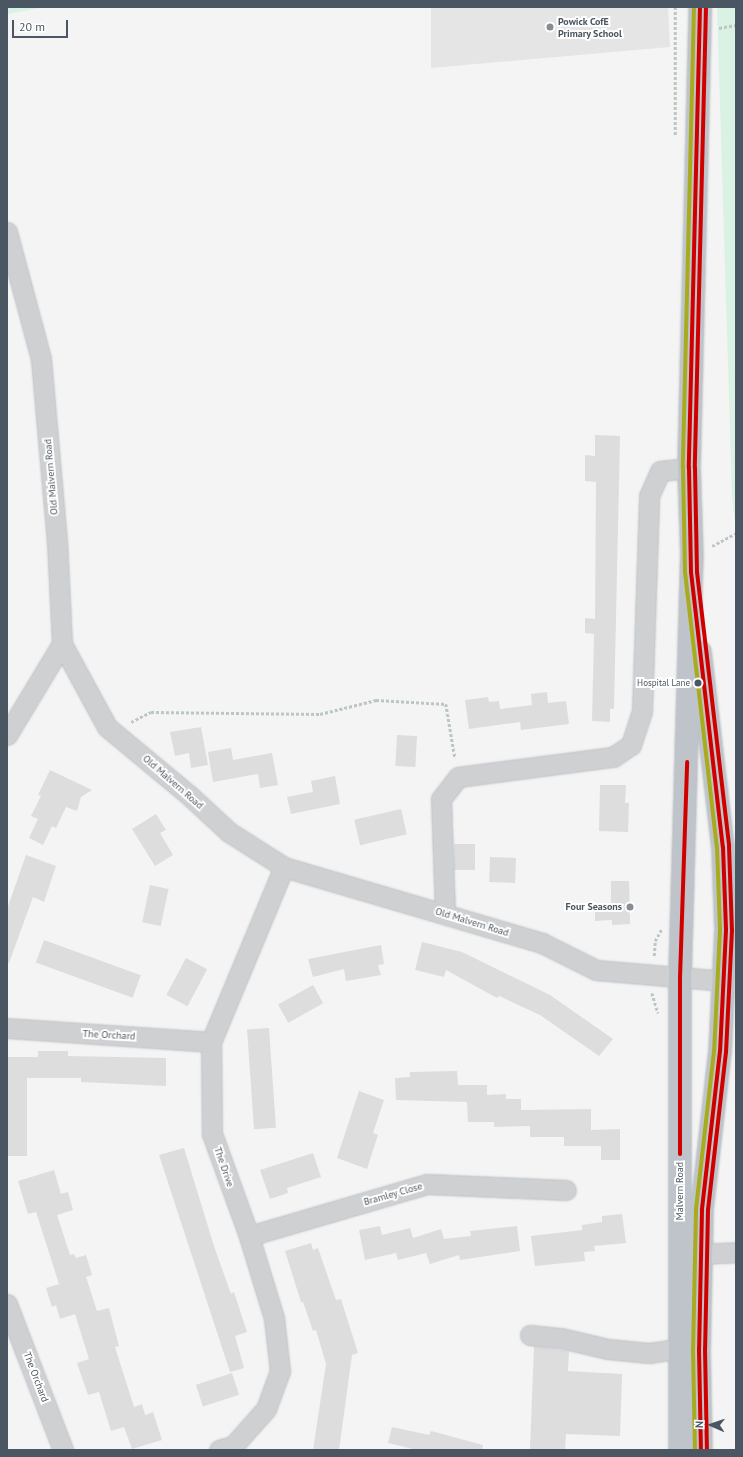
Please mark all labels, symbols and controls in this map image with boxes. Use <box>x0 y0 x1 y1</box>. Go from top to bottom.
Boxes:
scale bar <box>14 12 70 38</box>
place label: Powick CofE Primary School <box>558 15 622 38</box>
text: 20 m <box>19 19 45 34</box>
marker: Powick CofE Primary School <box>545 22 555 32</box>
street label: Old Malvern Road <box>42 439 60 515</box>
place label: Hospital Lane <box>637 678 690 688</box>
marker: Hospital Lane <box>693 678 703 688</box>
street label: Old Malvern Road <box>140 753 206 811</box>
place label: Four Seasons <box>566 901 622 913</box>
marker: Four Seasons <box>625 902 635 912</box>
street label: Old Malvern Road <box>434 905 510 939</box>
street label: The Orchard <box>82 1028 136 1042</box>
street label: The Drive <box>212 1146 236 1188</box>
street label: Malvern Road <box>674 1162 686 1220</box>
street label: Bramley Close <box>362 1180 424 1208</box>
street label: The Orchard <box>21 1350 51 1404</box>
north arrow <box>691 1405 731 1445</box>
text: N <box>692 1421 706 1428</box>

